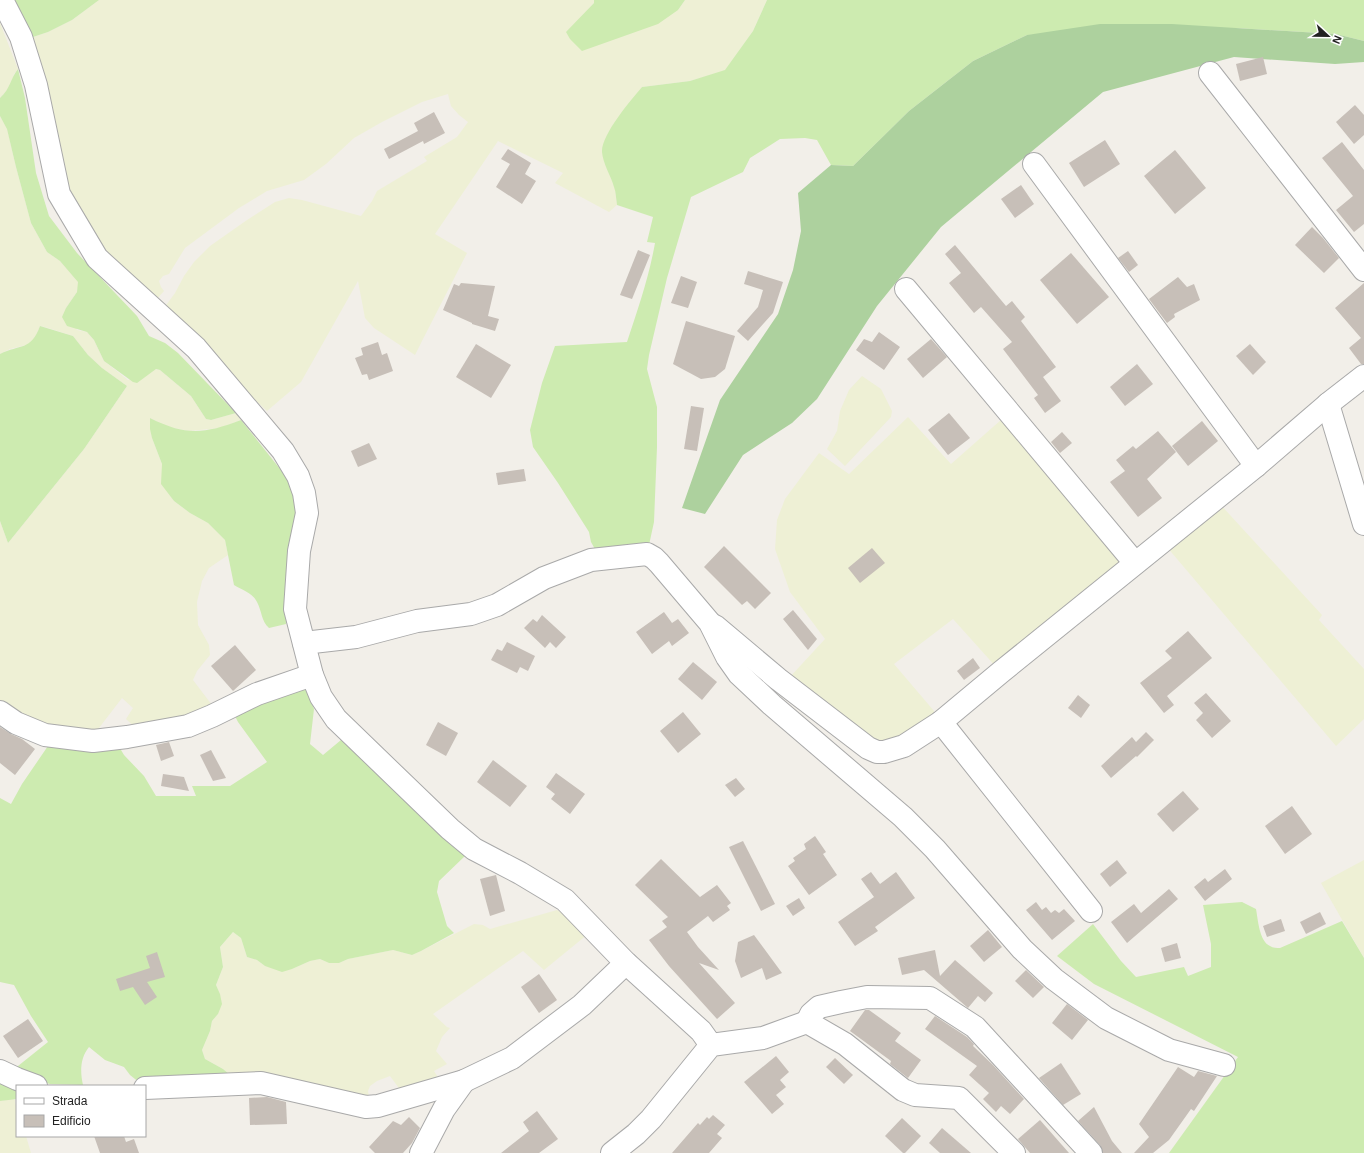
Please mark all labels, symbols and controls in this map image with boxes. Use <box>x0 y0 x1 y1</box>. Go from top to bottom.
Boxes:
north arrow <box>1308 16 1348 56</box>
text: N <box>1330 34 1344 46</box>
legend <box>16 1085 146 1137</box>
text: Strada <box>52 1094 88 1108</box>
text: Edificio <box>52 1114 91 1128</box>

